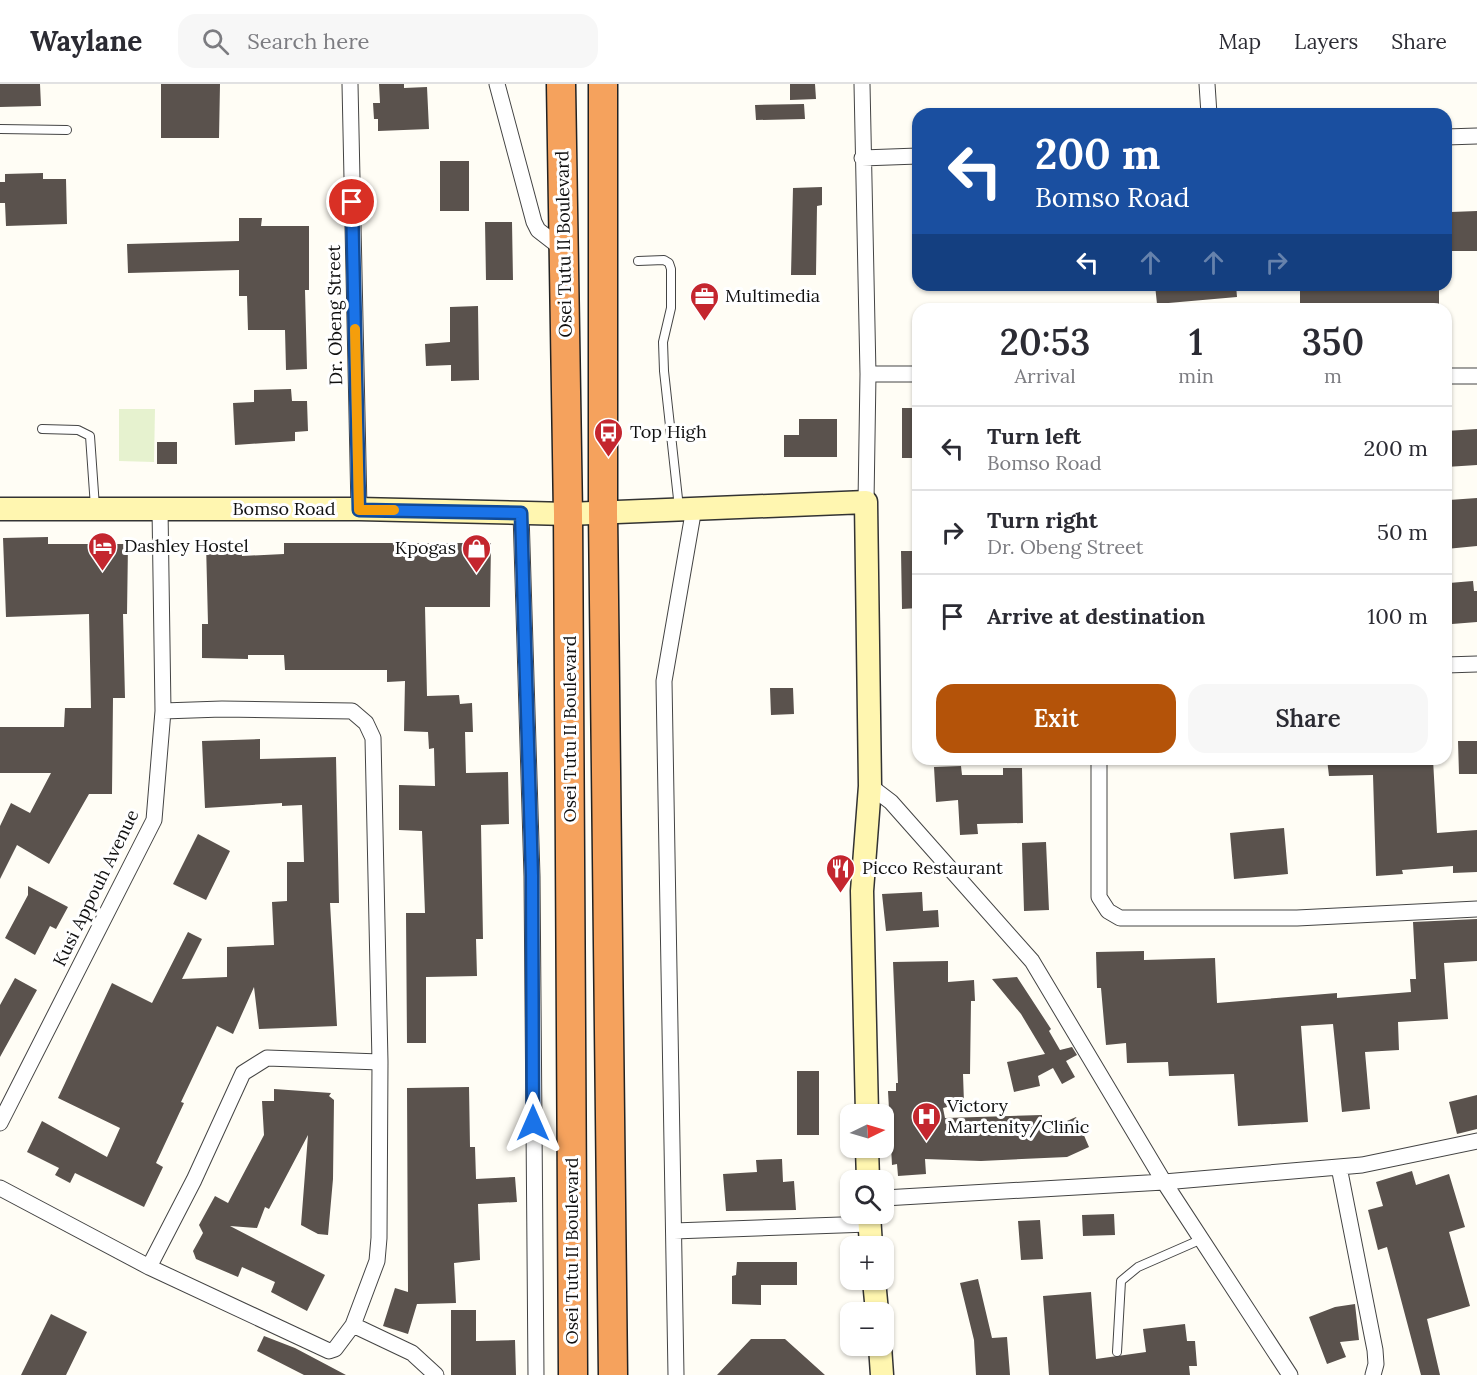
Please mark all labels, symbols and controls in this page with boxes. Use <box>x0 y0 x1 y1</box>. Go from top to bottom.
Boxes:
search box <box>178 14 598 68</box>
text: Waylane <box>30 23 142 59</box>
icon: search <box>199 25 232 58</box>
text: Search here <box>247 27 370 55</box>
text: Map <box>1218 28 1261 55</box>
text: Layers <box>1294 28 1358 55</box>
text: Share <box>1391 28 1447 55</box>
text: 200 m <box>1035 127 1161 181</box>
icon: left <box>936 132 1014 210</box>
street label: Osei Tutu II Boulevard <box>550 150 577 338</box>
pin <box>326 176 377 227</box>
text: Bomso Road <box>1035 180 1190 214</box>
icon: arrive <box>335 185 368 218</box>
street label: Dr. Obeng Street <box>322 244 347 386</box>
icon: left <box>1071 246 1104 279</box>
icon: ahead <box>1134 246 1167 279</box>
icon: ahead <box>1197 246 1230 279</box>
icon: right <box>1260 246 1293 279</box>
office icon: Multimedia <box>688 280 720 322</box>
place label: Multimedia <box>725 284 820 307</box>
text: 20:53 <box>1000 319 1090 365</box>
text: 1 <box>1189 319 1203 365</box>
text: 350 <box>1302 319 1364 365</box>
text: Arrival <box>1015 363 1076 388</box>
text: min <box>1178 363 1214 388</box>
text: m <box>1324 363 1342 388</box>
bus stop icon: Top High <box>593 416 625 458</box>
place label: Top High <box>630 420 707 443</box>
text: Turn left <box>987 422 1081 450</box>
icon: left <box>936 432 969 465</box>
text: 200 m <box>1363 434 1428 462</box>
text: Bomso Road <box>987 450 1102 475</box>
street label: Bomso Road <box>232 497 336 520</box>
text: Turn right <box>987 506 1098 534</box>
icon: right <box>936 516 969 549</box>
text: 50 m <box>1377 518 1428 546</box>
hotel icon: Dashley Hostel <box>87 530 119 572</box>
shop icon: Kpogas <box>461 532 493 574</box>
place label: Dashley Hostel <box>124 534 249 557</box>
text: Dr. Obeng Street <box>987 534 1143 559</box>
place label: Kpogas <box>395 536 456 559</box>
icon: arrive <box>936 600 969 633</box>
text: Arrive at destination <box>987 602 1205 630</box>
text: 100 m <box>1367 602 1428 630</box>
street label: Osei Tutu II Boulevard <box>558 635 581 823</box>
button: Exit <box>936 684 1176 753</box>
button: Share <box>1188 684 1428 753</box>
street label: Kusi Appouh Avenue <box>48 805 144 970</box>
restaurant icon: Picco Restaurant <box>825 852 857 894</box>
place label: Picco Restaurant <box>862 856 1003 879</box>
position arrow <box>501 1091 565 1155</box>
place label: Victory Martenity/Clinic <box>946 1094 1089 1138</box>
hospital icon: Victory Martenity/Clinic <box>910 1100 942 1142</box>
north arrow <box>840 1104 894 1158</box>
map controls <box>840 1104 894 1356</box>
street label: Osei Tutu II Boulevard <box>560 1157 583 1345</box>
button: search <box>840 1170 894 1224</box>
button: + <box>840 1236 894 1290</box>
button: − <box>840 1302 894 1356</box>

